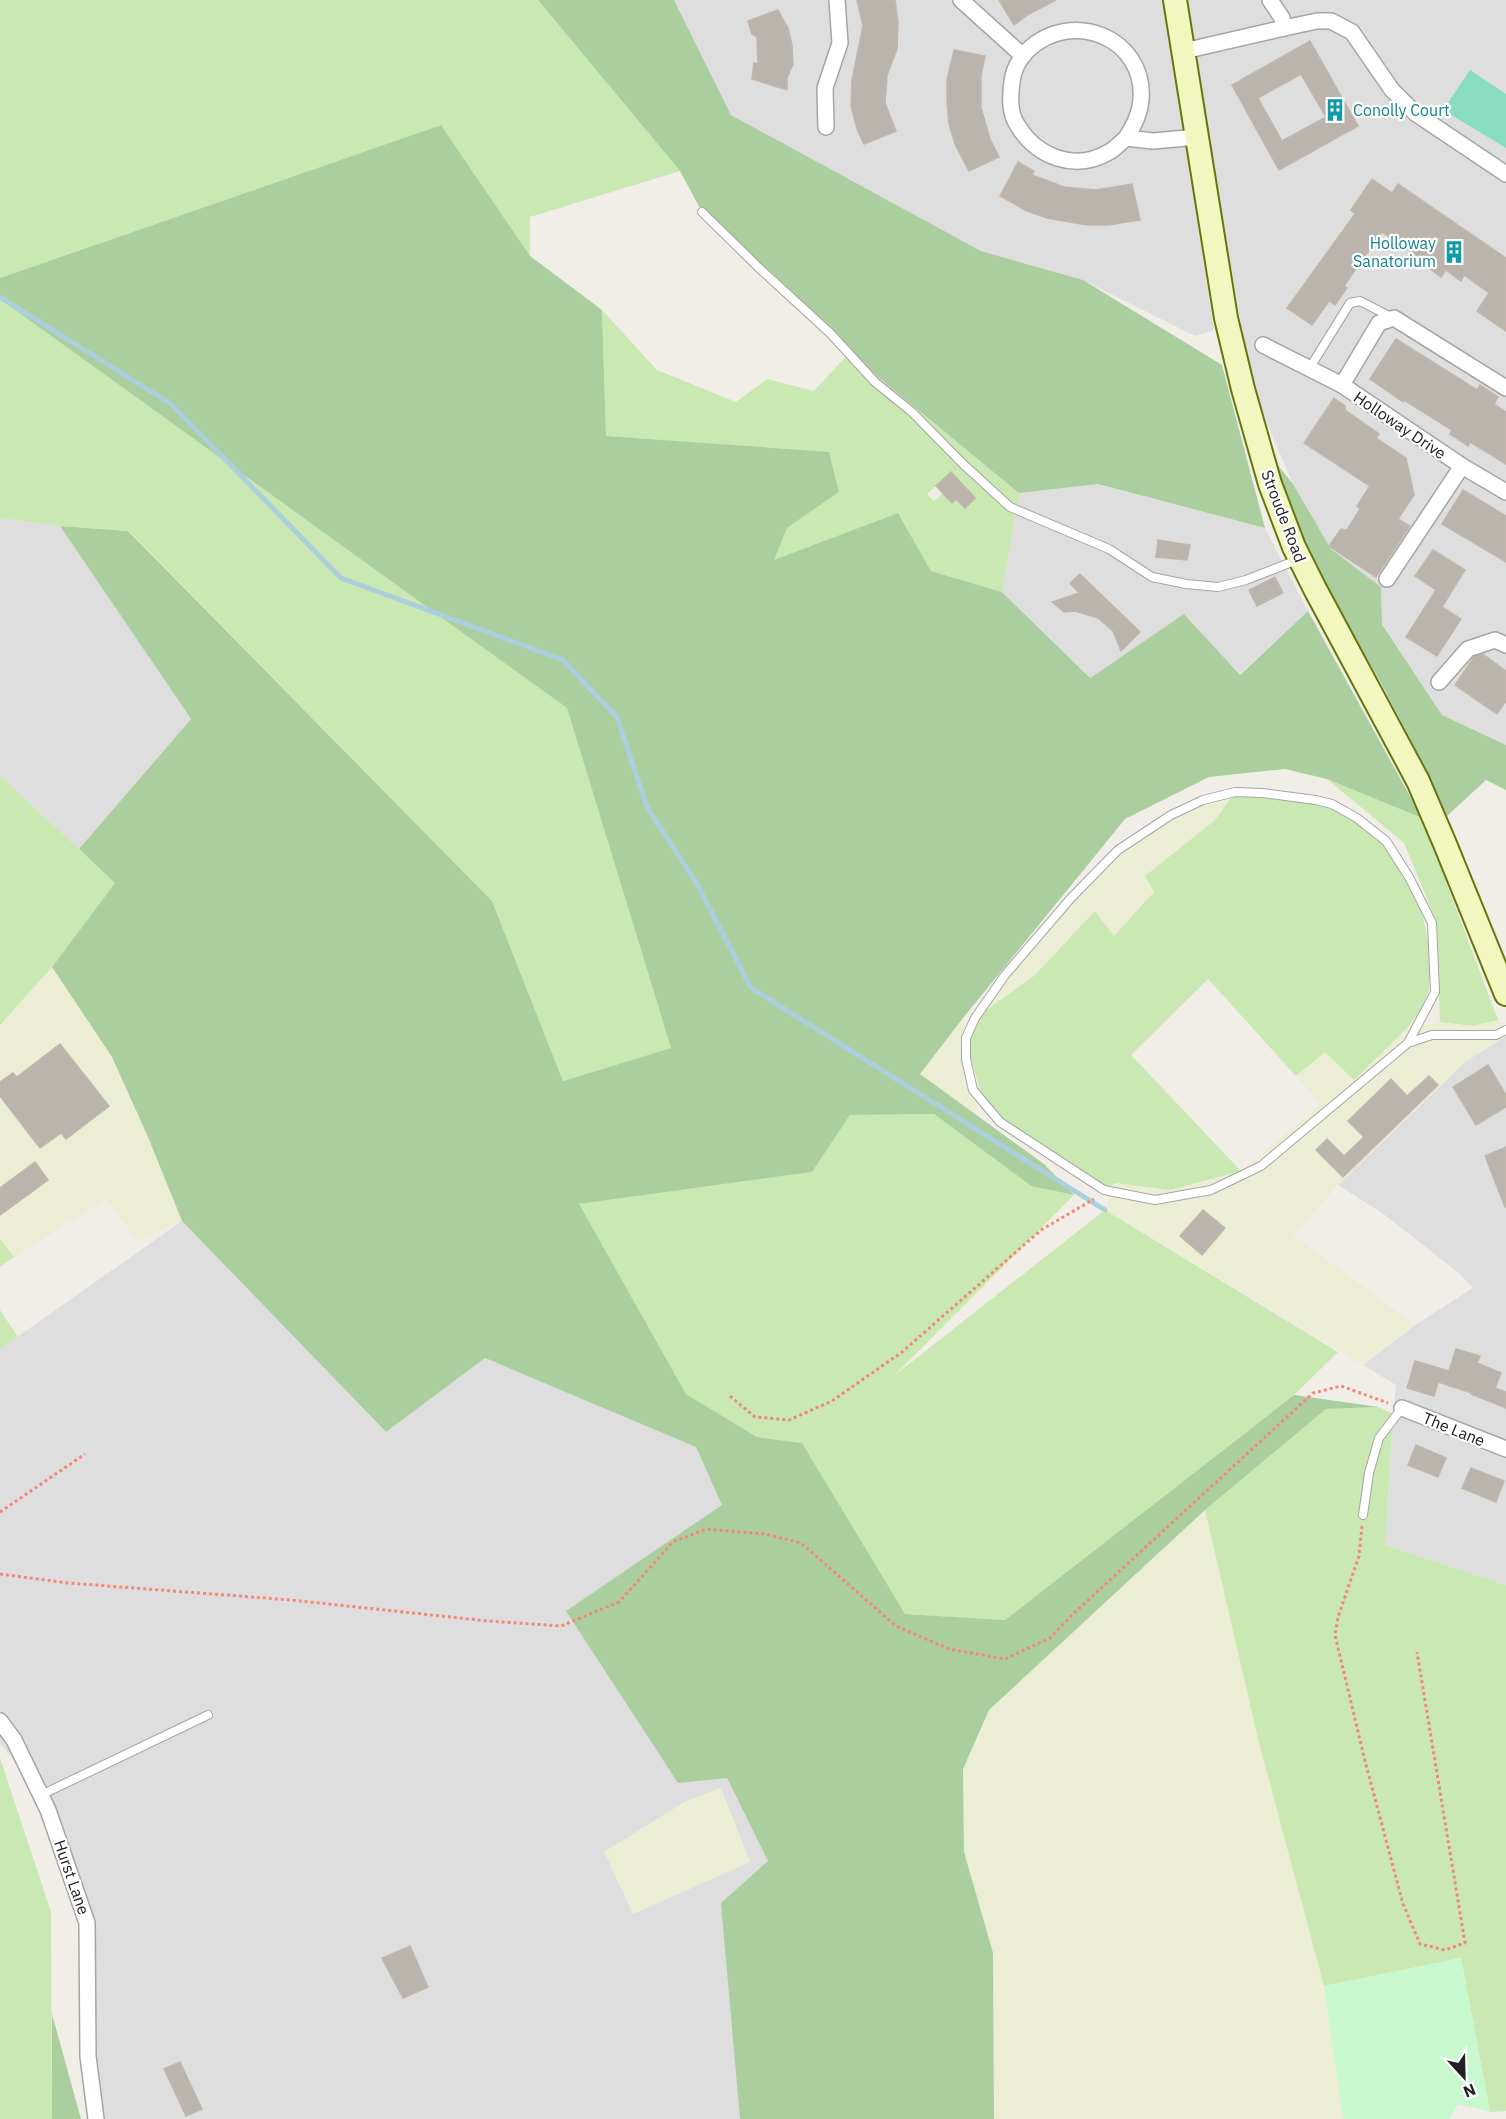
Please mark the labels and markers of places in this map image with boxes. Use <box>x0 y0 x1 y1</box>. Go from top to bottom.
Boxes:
building icon: Conolly Court <box>1322 97 1348 123</box>
place label: Conolly Court <box>1353 100 1450 120</box>
place label: Holloway Sanatorium <box>1353 233 1436 271</box>
building icon: Holloway Sanatorium <box>1441 239 1467 265</box>

